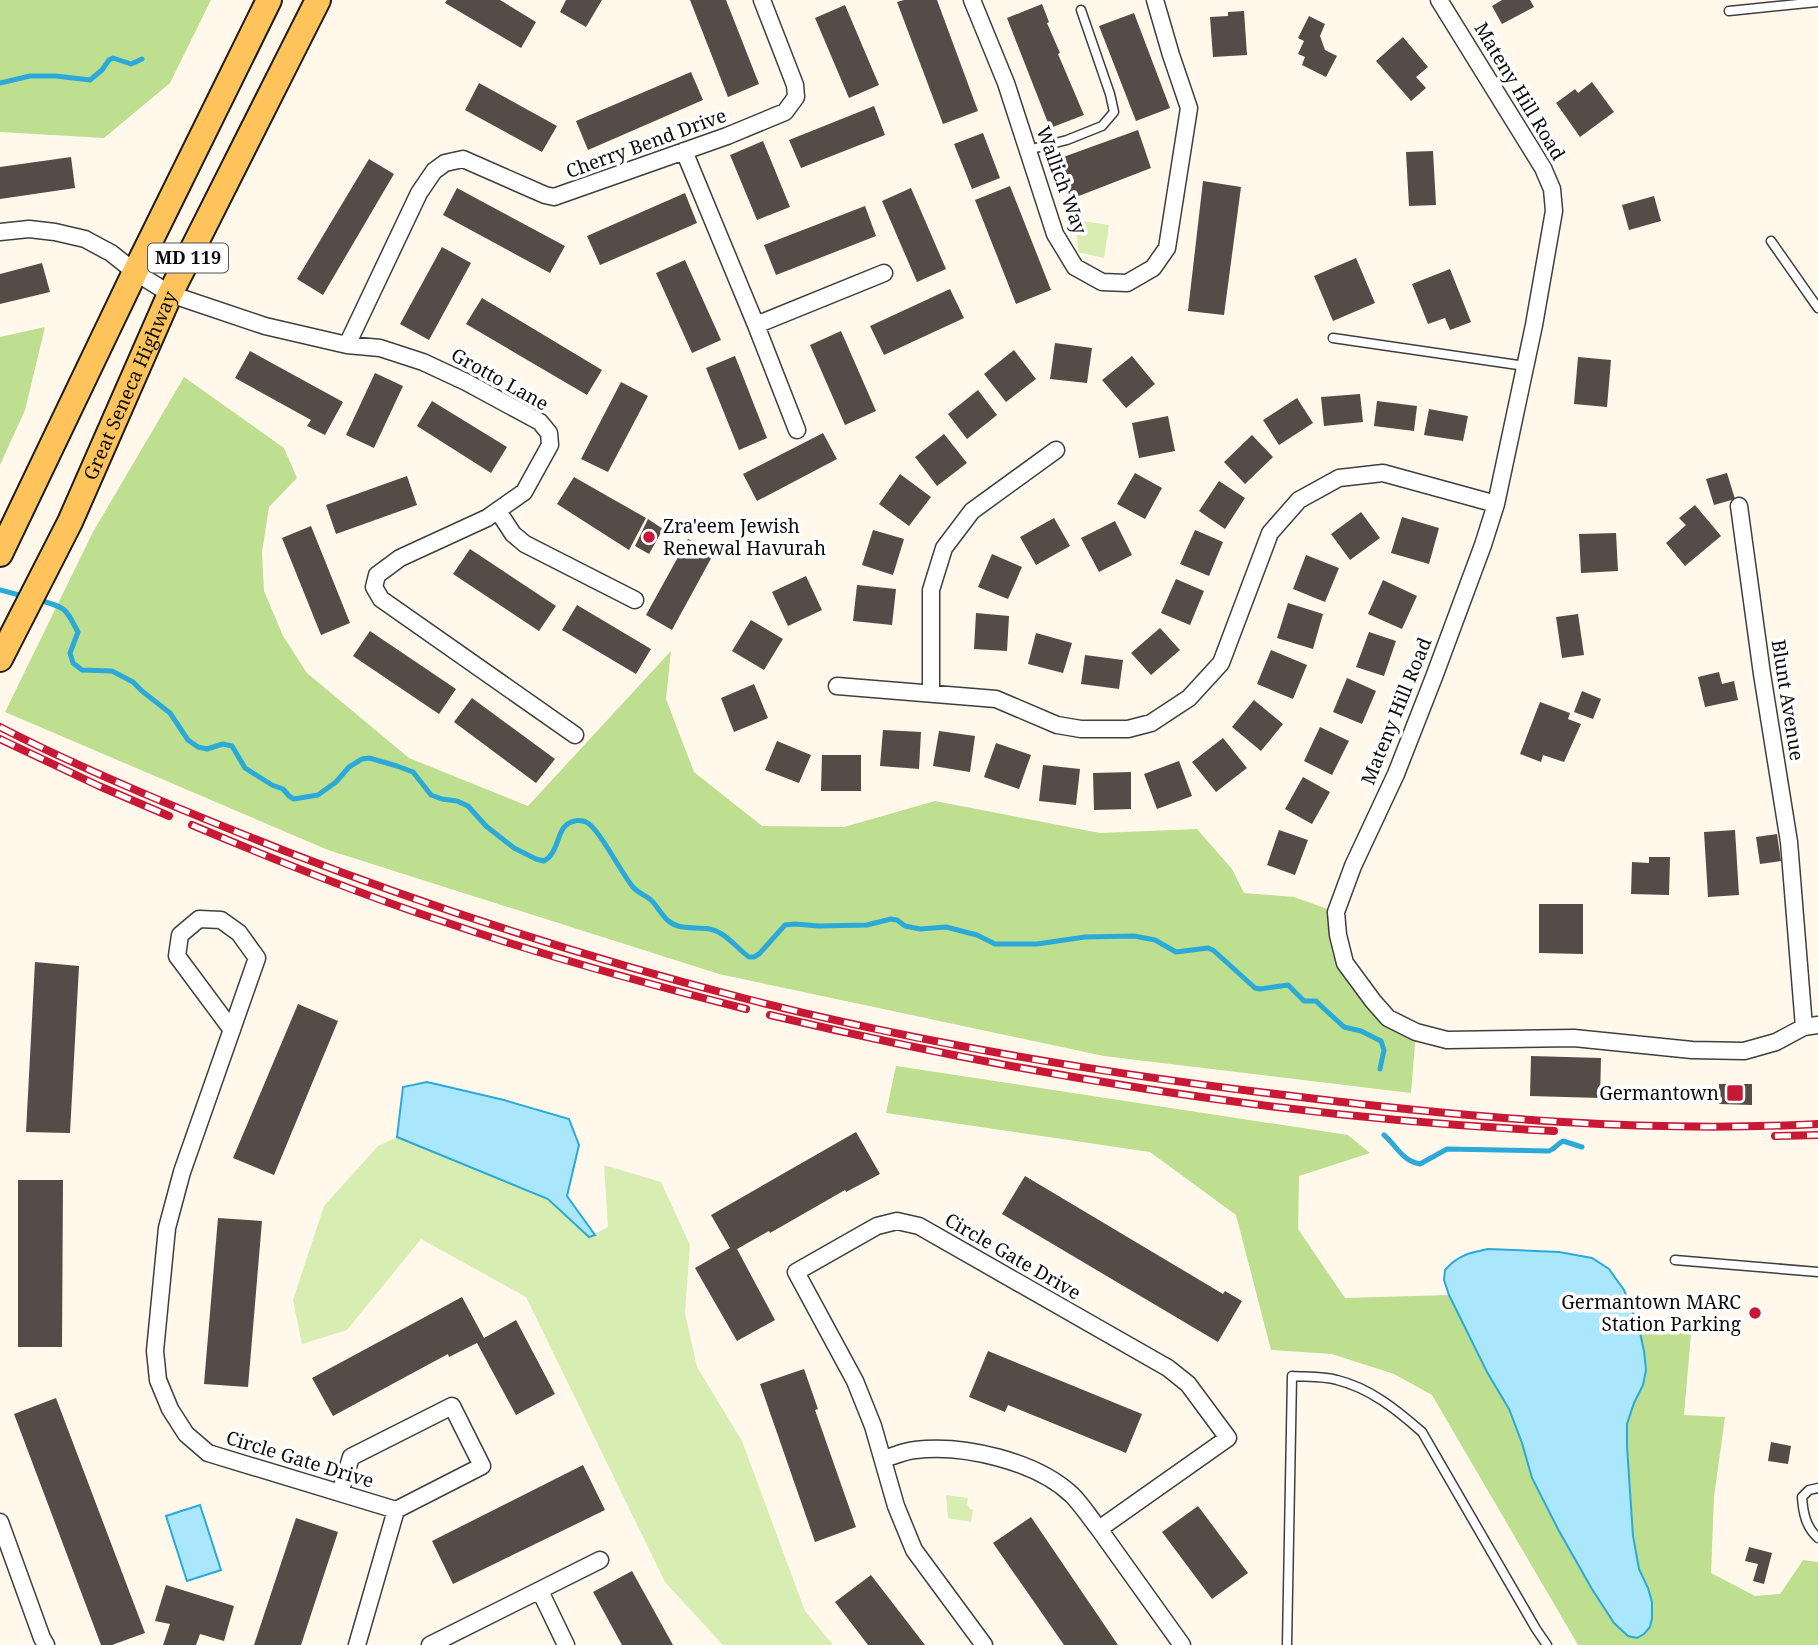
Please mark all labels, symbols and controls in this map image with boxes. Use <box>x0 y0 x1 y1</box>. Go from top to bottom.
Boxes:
street label: Mateny Hill Road <box>1469 17 1572 165</box>
street label: Cherry Bend Drive <box>562 102 730 184</box>
street label: Wallich Way <box>1030 122 1094 238</box>
road number: MD 119 <box>148 244 228 272</box>
street label: Great Seneca Highway <box>77 287 183 484</box>
street label: Grotto Lane <box>447 342 553 416</box>
place label: Zra'eem Jewish Renewal Havurah <box>663 513 826 561</box>
marker: Zra'eem Jewish Renewal Havurah <box>641 529 657 545</box>
street label: Mateny Hill Road <box>1355 633 1438 788</box>
street label: Blunt Avenue <box>1766 638 1810 762</box>
place label: Germantown <box>1599 1080 1719 1106</box>
marker: Germantown <box>1725 1083 1745 1103</box>
street label: Circle Gate Drive <box>940 1206 1086 1306</box>
place label: Germantown MARC Station Parking <box>1561 1289 1741 1337</box>
marker: Germantown MARC Station Parking <box>1747 1305 1763 1321</box>
street label: Circle Gate Drive <box>223 1424 377 1494</box>

